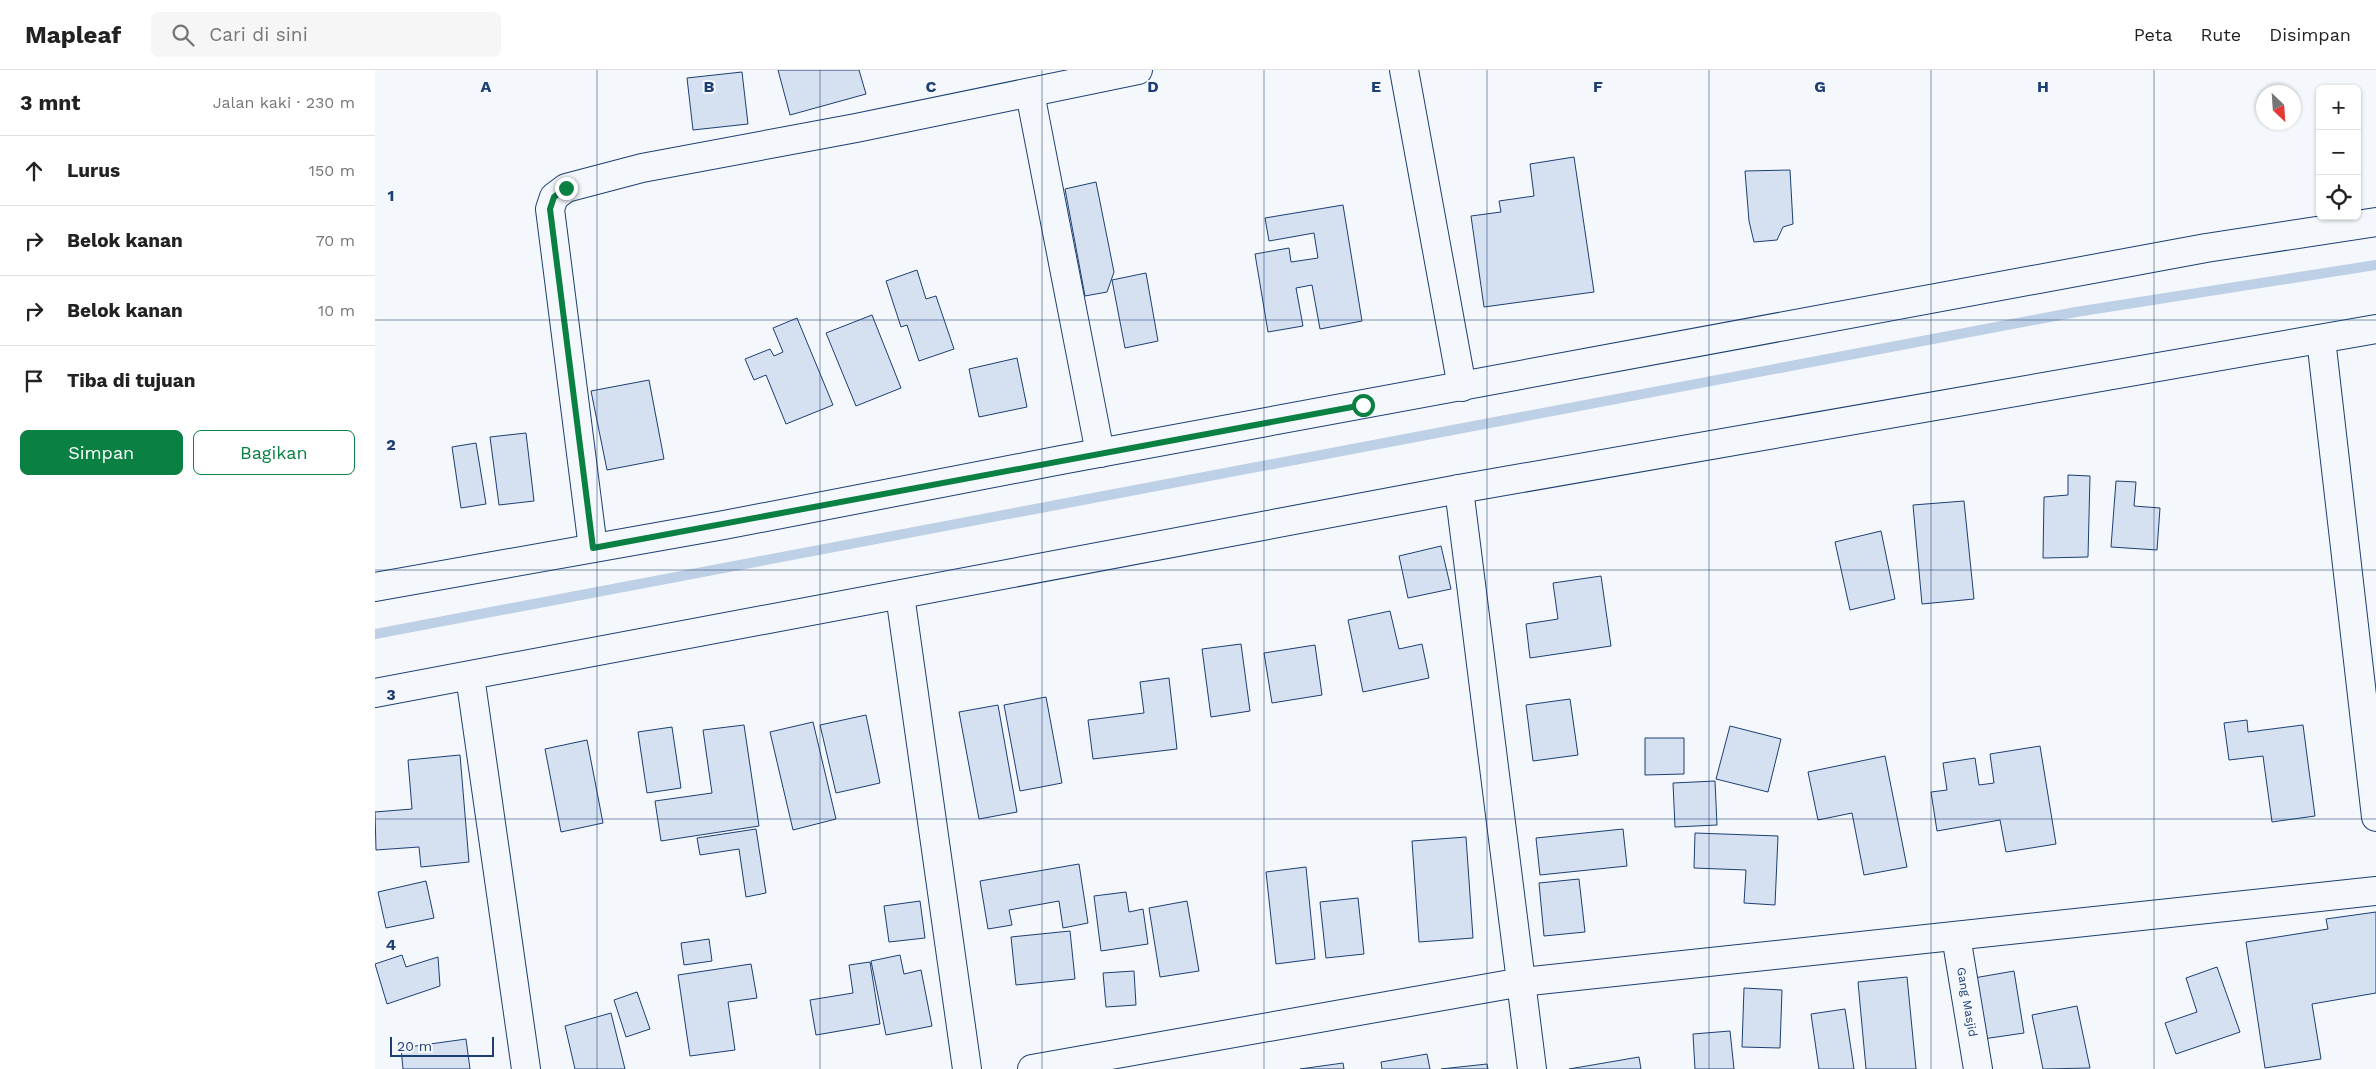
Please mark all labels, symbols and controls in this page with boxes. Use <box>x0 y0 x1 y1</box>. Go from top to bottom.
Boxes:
search box <box>151 12 501 57</box>
text: Mapleaf <box>25 21 121 49</box>
icon: search <box>169 21 197 49</box>
text: Cari di sini <box>209 23 308 46</box>
text: Peta <box>2134 24 2172 45</box>
text: Rute <box>2200 24 2241 45</box>
text: Disimpan <box>2269 24 2351 45</box>
text: A <box>481 77 492 96</box>
text: B <box>704 77 715 96</box>
text: C <box>926 77 937 96</box>
text: D <box>1147 77 1159 96</box>
text: E <box>1371 77 1381 96</box>
text: F <box>1593 77 1603 96</box>
text: G <box>1814 77 1826 96</box>
text: H <box>2037 77 2049 96</box>
north arrow <box>2256 85 2301 130</box>
map controls <box>2316 85 2361 220</box>
button: + <box>2316 85 2361 130</box>
text: 3 mnt <box>20 90 80 115</box>
text: Jalan kaki · 230 m <box>213 93 355 112</box>
button: − <box>2316 130 2361 175</box>
icon: ahead <box>20 157 48 185</box>
text: Lurus <box>67 159 120 182</box>
text: 150 m <box>309 161 355 180</box>
button: locate <box>2316 175 2361 220</box>
route end <box>555 177 578 200</box>
text: 1 <box>388 186 394 205</box>
icon: right <box>20 227 48 255</box>
text: Belok kanan <box>67 229 183 252</box>
text: 70 m <box>316 231 355 250</box>
icon: right <box>20 297 48 325</box>
text: Belok kanan <box>67 299 183 322</box>
text: 10 m <box>318 301 355 320</box>
icon: arrive <box>20 367 48 395</box>
text: Tiba di tujuan <box>67 369 196 392</box>
route start <box>1352 394 1375 417</box>
button: Simpan <box>20 430 183 475</box>
button: Bagikan <box>193 430 355 475</box>
text: 2 <box>386 435 396 454</box>
text: 3 <box>386 685 396 704</box>
text: 4 <box>386 935 396 954</box>
street label: Gang Masjid <box>1954 966 1980 1038</box>
scale bar <box>390 1034 494 1057</box>
text: 20 m <box>397 1038 432 1054</box>

